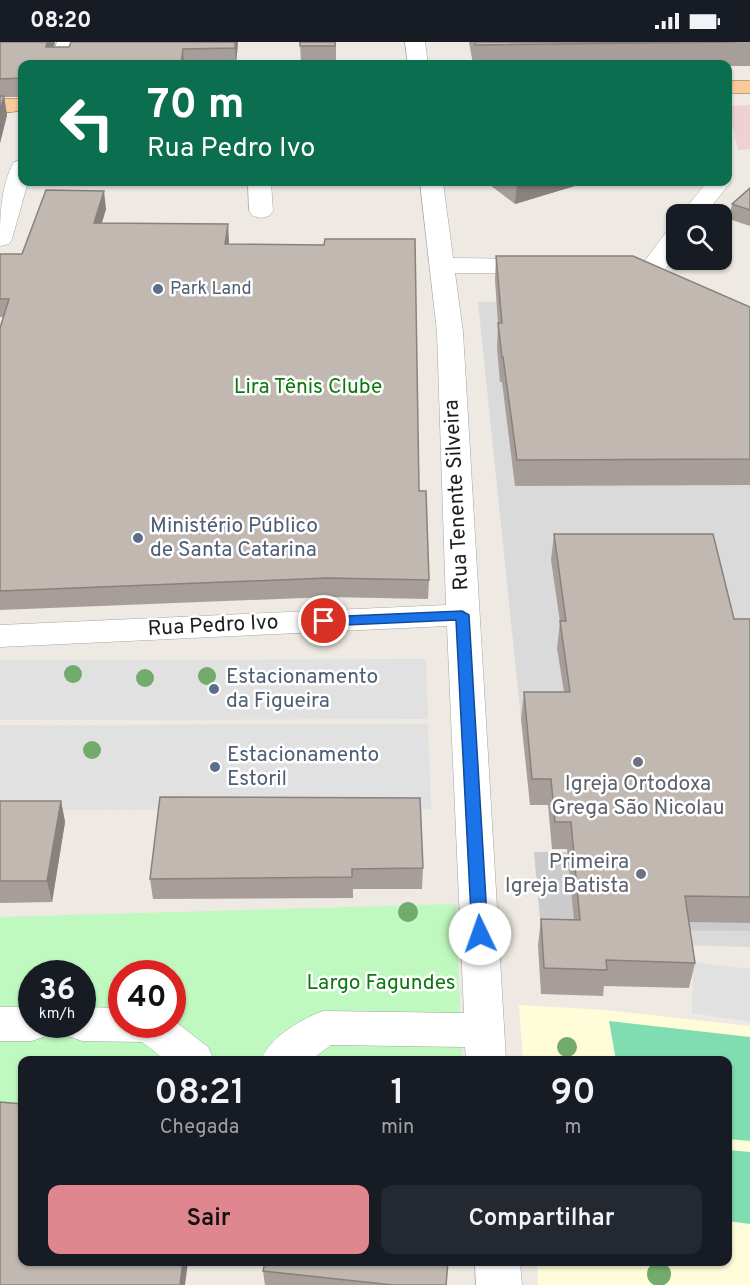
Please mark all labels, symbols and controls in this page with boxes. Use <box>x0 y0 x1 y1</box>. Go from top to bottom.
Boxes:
text: 08:20 <box>30 8 92 35</box>
text: 70 m <box>147 80 245 133</box>
icon: left <box>48 84 126 162</box>
text: Rua Pedro Ivo <box>147 132 315 166</box>
map controls <box>666 204 732 270</box>
button: search <box>666 204 732 270</box>
place label: Park Land <box>170 278 252 301</box>
marker: Park Land <box>151 282 165 296</box>
park label: Lira Tênis Clube <box>234 374 382 401</box>
street label: Rua Tenente Silveira <box>439 399 475 591</box>
place label: Ministério Público de Santa Catarina <box>150 513 318 564</box>
marker: Ministério Público de Santa Catarina <box>131 531 145 545</box>
pin <box>298 595 349 646</box>
icon: arrive <box>307 604 340 637</box>
street label: Rua Pedro Ivo <box>147 609 279 643</box>
place label: Estacionamento da Figueira <box>226 664 378 715</box>
marker: Estacionamento da Figueira <box>207 682 221 696</box>
place label: Estacionamento Estoril <box>227 742 379 793</box>
marker: Igreja Ortodoxa Grega São Nicolau <box>631 755 645 769</box>
marker: Estacionamento Estoril <box>208 760 222 774</box>
place label: Igreja Ortodoxa Grega São Nicolau <box>552 771 724 822</box>
place label: Primeira Igreja Batista <box>505 849 629 900</box>
marker: Primeira Igreja Batista <box>634 867 648 881</box>
position arrow <box>448 902 512 966</box>
speed limit sign: 40 <box>108 960 186 1038</box>
park label: Largo Fagundes <box>306 970 456 997</box>
text: 36 <box>39 973 75 1010</box>
text: km/h <box>39 1005 75 1024</box>
text: 08:21 <box>154 1071 245 1117</box>
text: 1 <box>391 1071 405 1117</box>
text: 90 <box>550 1071 596 1117</box>
text: Chegada <box>160 1115 239 1141</box>
text: min <box>381 1115 414 1141</box>
text: m <box>565 1115 582 1141</box>
button: Sair <box>48 1185 369 1254</box>
button: Compartilhar <box>381 1185 702 1254</box>

